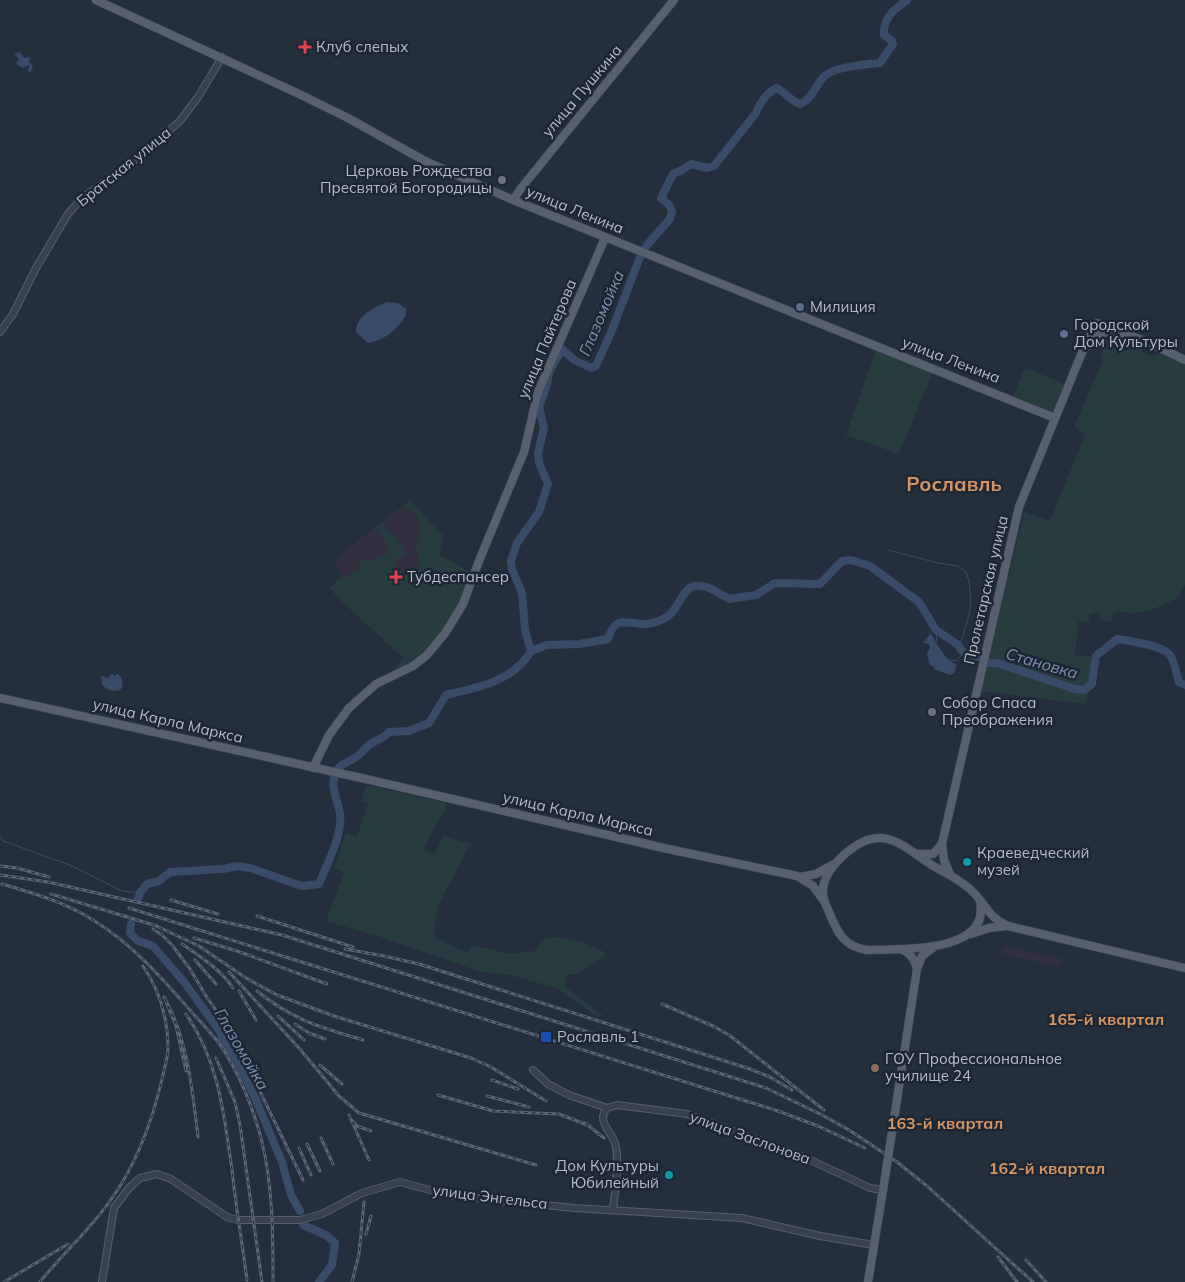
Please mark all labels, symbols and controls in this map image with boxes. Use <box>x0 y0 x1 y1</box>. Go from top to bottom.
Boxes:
place label: Клуб слепых <box>316 37 408 56</box>
marker: Клуб слепых <box>298 40 312 54</box>
street label: улица Пушкина <box>538 41 626 141</box>
street label: Братская улица <box>73 123 175 210</box>
place label: Церковь Рождества Пресвятой Богородицы <box>320 161 492 197</box>
marker: Церковь Рождества Пресвятой Богородицы <box>496 174 508 186</box>
street label: улица Ленина <box>524 181 627 238</box>
water label: Глазомойка <box>574 267 628 359</box>
street label: улица Пайтерова <box>513 276 580 401</box>
place label: Милиция <box>810 297 876 316</box>
marker: Милиция <box>794 301 806 313</box>
place label: Городской Дом Культуры <box>1074 315 1178 351</box>
marker: Городской Дом Культуры <box>1058 328 1070 340</box>
street label: улица Ленина <box>900 332 1003 387</box>
district label: Рославль <box>906 471 1002 496</box>
street label: Пролетарская улица <box>959 514 1012 666</box>
place label: Тубдеспансер <box>407 567 509 586</box>
marker: Тубдеспансер <box>389 570 403 584</box>
water label: Становка <box>1004 643 1081 683</box>
place label: Собор Спаса Преображения <box>942 693 1053 729</box>
street label: улица Карла Маркса <box>91 694 245 747</box>
marker: Собор Спаса Преображения <box>926 706 938 718</box>
street label: улица Карла Маркса <box>501 787 655 840</box>
place label: Краеведческий музей <box>977 843 1090 879</box>
marker: Краеведческий музей <box>961 856 973 868</box>
water label: Глазомойка <box>211 1005 274 1094</box>
district label: 165-й квартал <box>1048 1009 1164 1029</box>
place label: Рославль 1 <box>557 1027 639 1046</box>
marker: Рославль 1 <box>539 1030 553 1044</box>
place label: ГОУ Профессиональное училище 24 <box>885 1049 1062 1085</box>
marker: ГОУ Профессиональное училище 24 <box>869 1062 881 1074</box>
street label: улица Заслонова <box>687 1107 813 1168</box>
district label: 163-й квартал <box>887 1113 1003 1133</box>
place label: Дом Культуры Юбилейный <box>555 1156 659 1192</box>
district label: 162-й квартал <box>989 1158 1105 1178</box>
marker: Дом Культуры Юбилейный <box>663 1169 675 1181</box>
street label: улица Энгельса <box>431 1180 549 1213</box>

